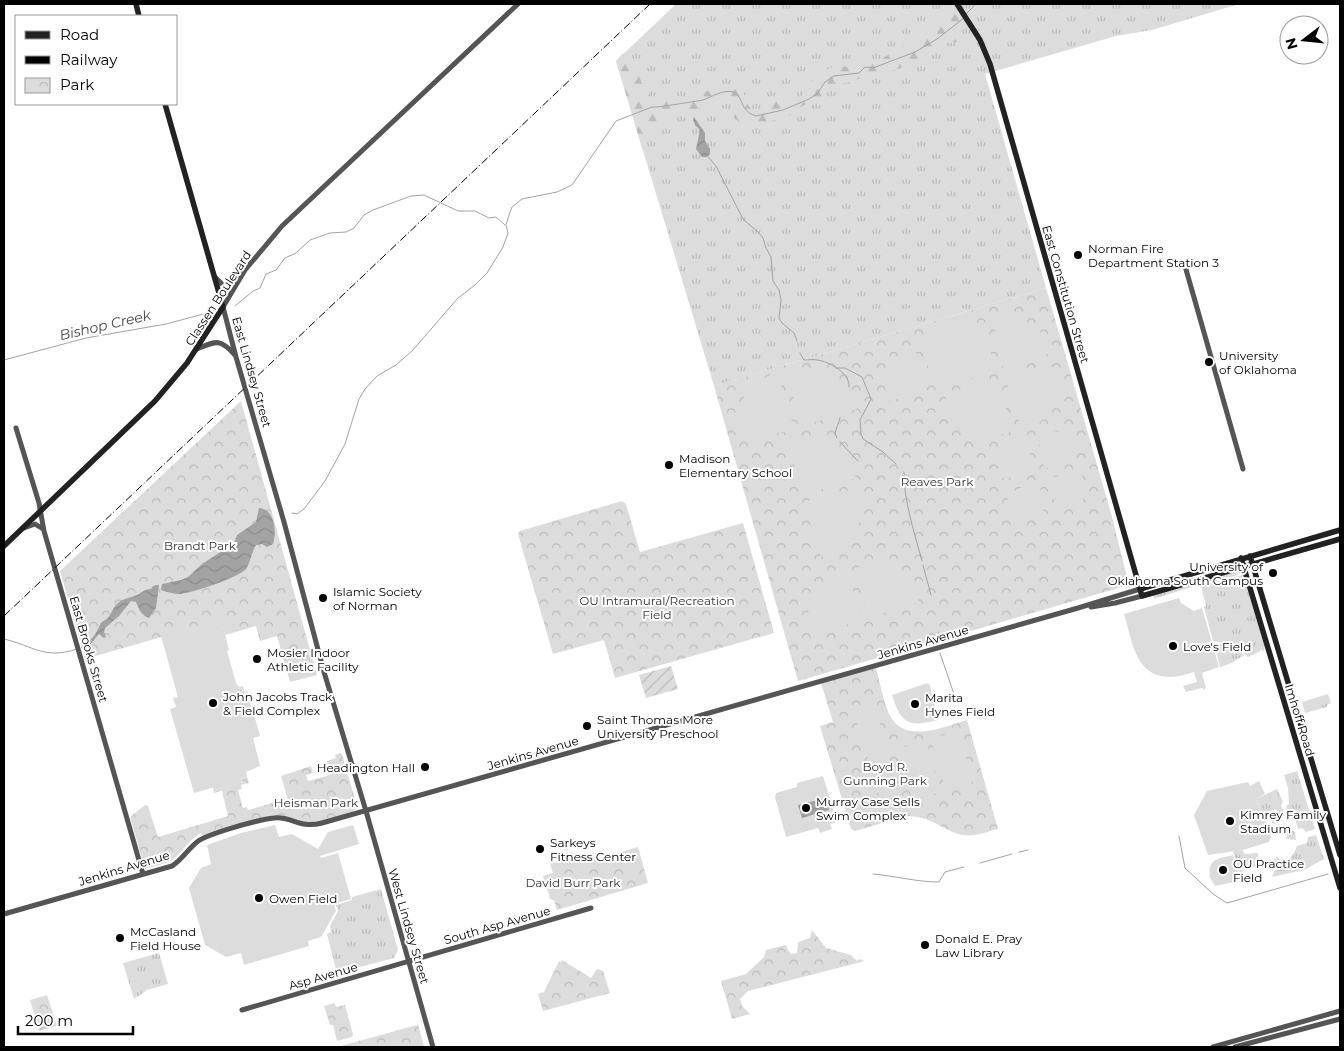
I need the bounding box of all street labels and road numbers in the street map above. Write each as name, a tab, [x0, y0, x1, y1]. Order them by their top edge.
street label: East Constitution Street	[1039, 223, 1093, 365]
street label: Classen Boulevard	[182, 248, 254, 348]
street label: East Lindsey Street	[229, 315, 275, 429]
street label: East Brooks Street	[67, 594, 111, 704]
street label: Jenkins Avenue	[875, 622, 970, 662]
street label: Imhoff Road	[1282, 682, 1318, 758]
street label: Jenkins Avenue	[485, 733, 580, 773]
street label: Jenkins Avenue	[76, 847, 171, 889]
street label: West Lindsey Street	[385, 867, 433, 986]
street label: South Asp Avenue	[442, 903, 552, 947]
street label: Asp Avenue	[287, 959, 359, 993]

